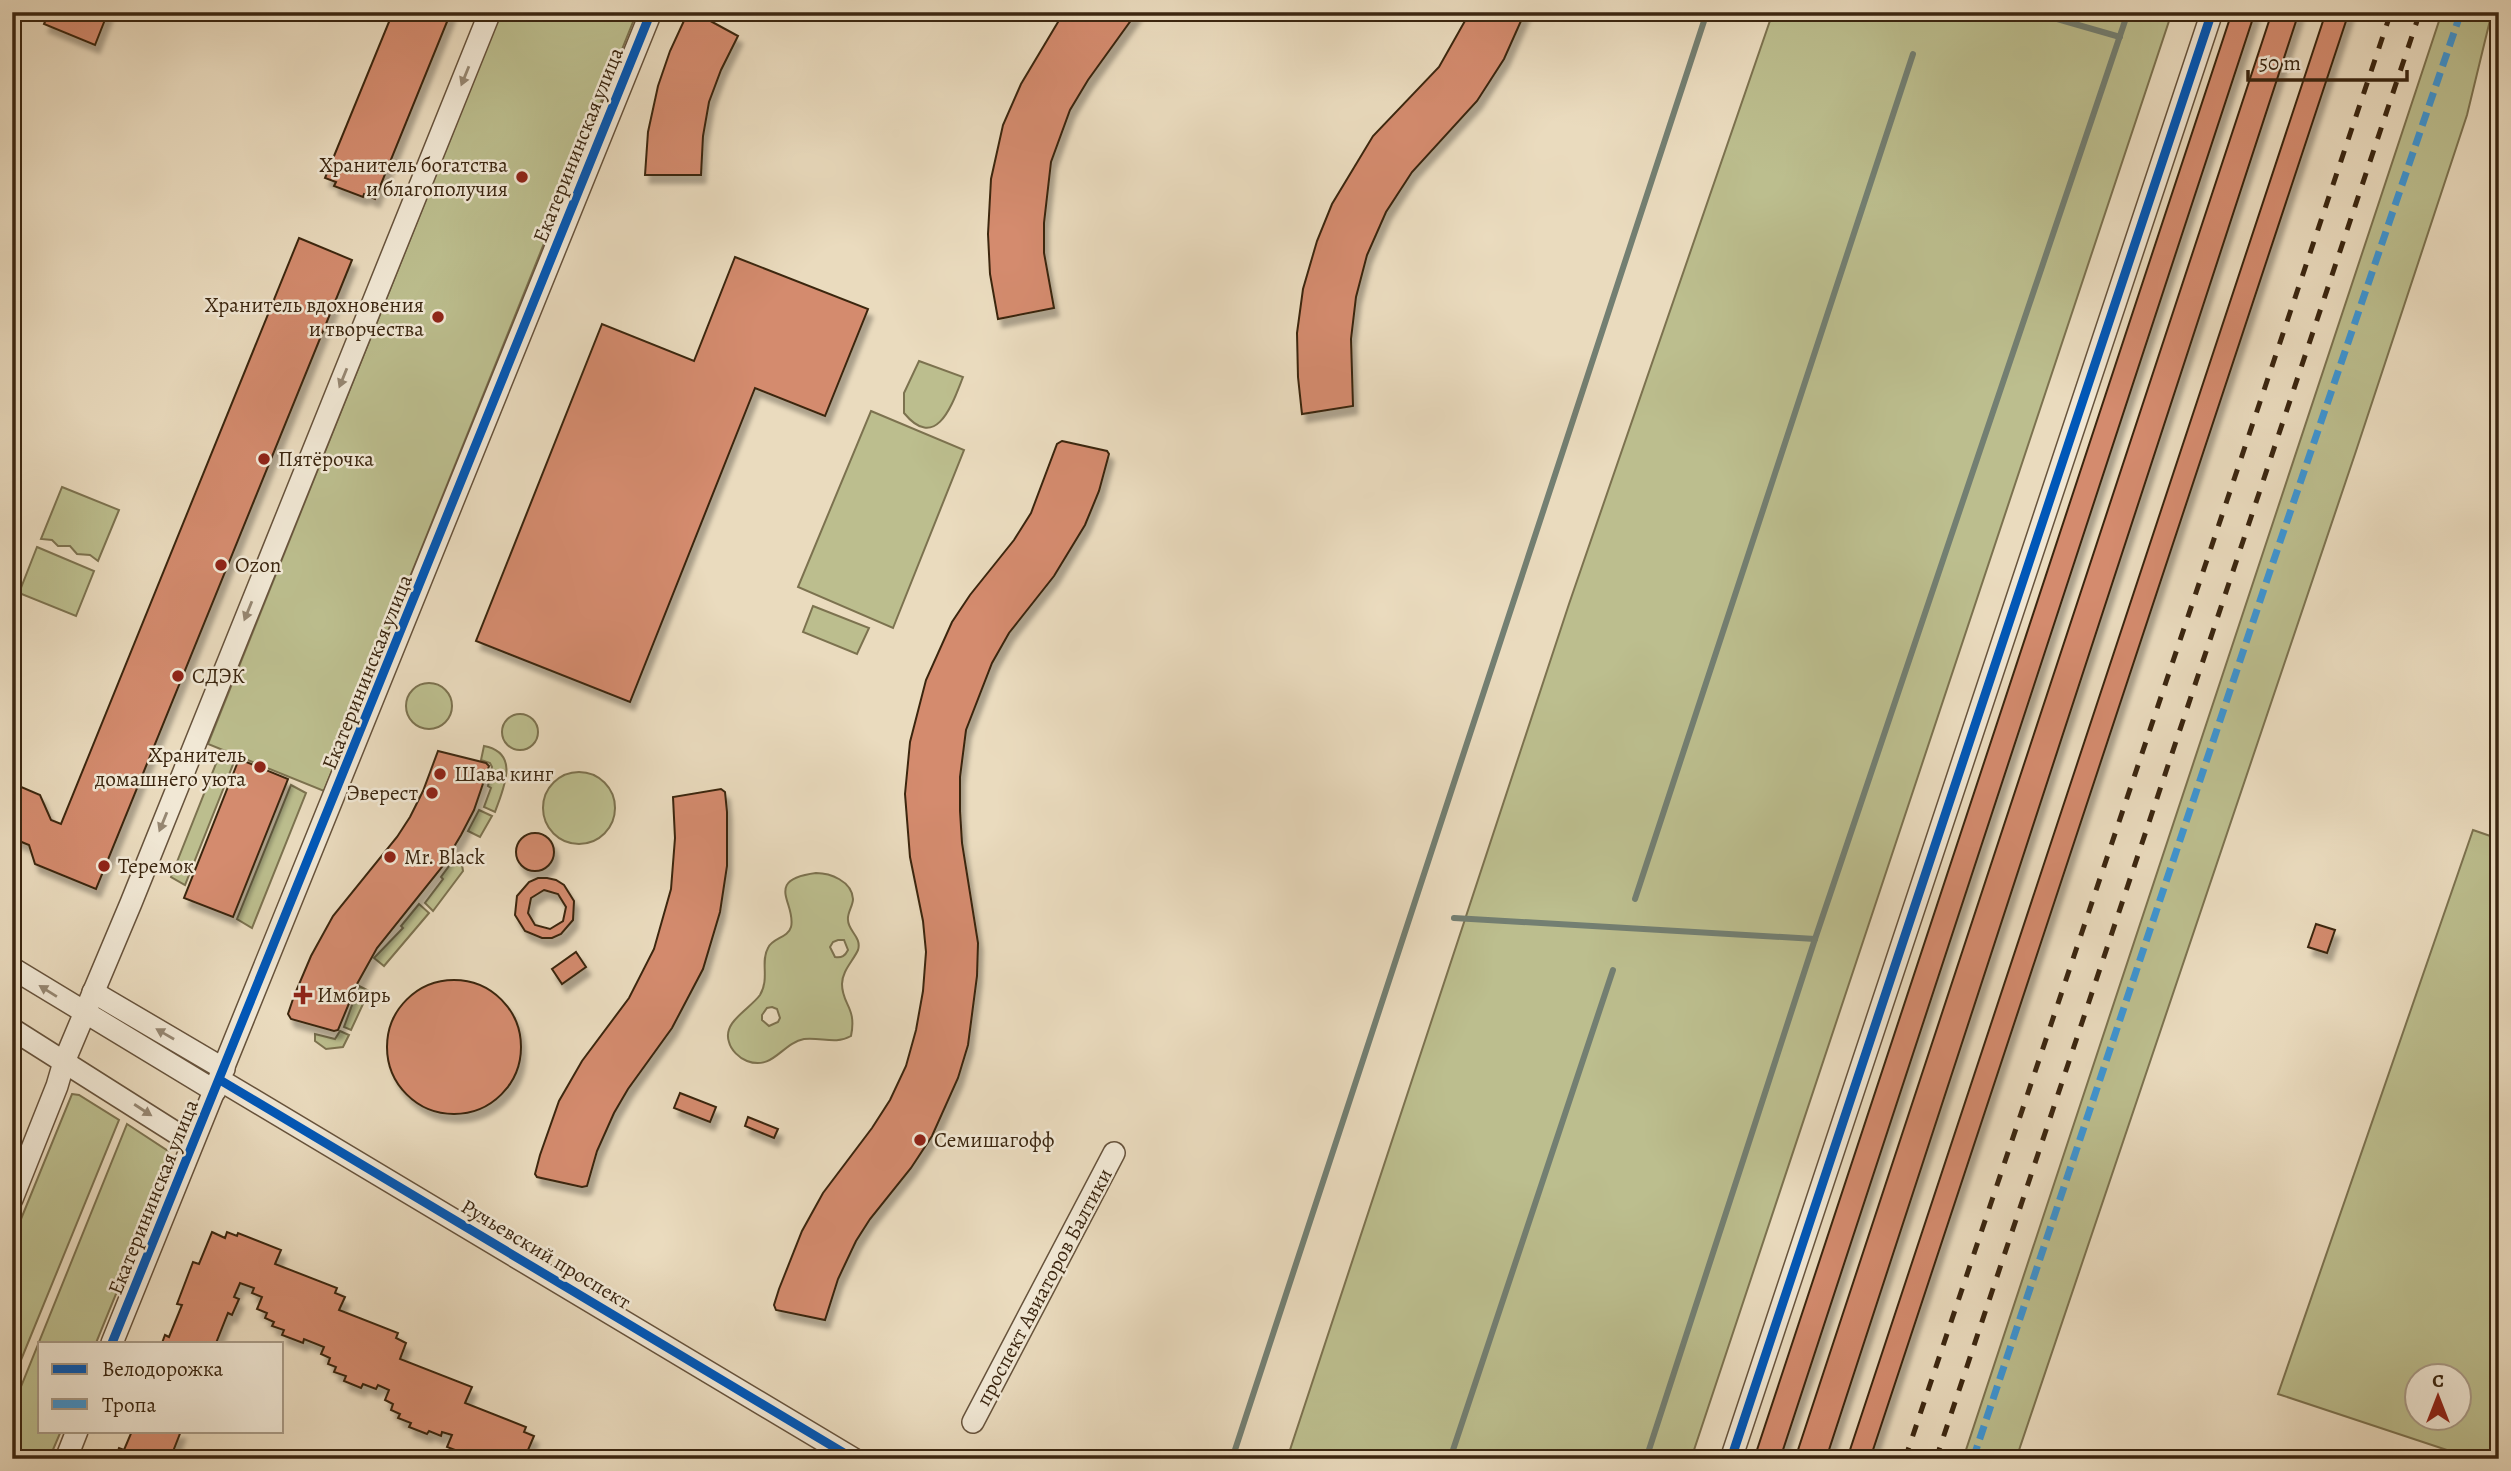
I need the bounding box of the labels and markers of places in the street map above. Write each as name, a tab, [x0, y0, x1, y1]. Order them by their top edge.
place label: Хранитель богатства и благополучия	[319, 151, 508, 203]
marker: Хранитель богатства и благополучия	[514, 169, 530, 185]
place label: Хранитель вдохновения и творчества	[205, 291, 424, 343]
marker: Хранитель вдохновения и творчества	[430, 309, 446, 325]
place label: Пятёрочка	[278, 445, 374, 473]
marker: Пятёрочка	[256, 451, 272, 467]
place label: Ozon	[235, 551, 281, 579]
marker: Ozon	[213, 557, 229, 573]
place label: СДЭК	[192, 662, 246, 690]
marker: СДЭК	[170, 668, 186, 684]
place label: Хранитель домашнего уюта	[94, 741, 246, 793]
marker: Хранитель домашнего уюта	[252, 759, 268, 775]
place label: Шава кинг	[454, 760, 554, 788]
marker: Шава кинг	[432, 766, 448, 782]
place label: Эверест	[346, 779, 418, 807]
marker: Эверест	[424, 785, 440, 801]
place label: Mr. Black	[404, 843, 485, 871]
marker: Mr. Black	[382, 849, 398, 865]
place label: Теремок	[118, 852, 194, 880]
marker: Теремок	[96, 858, 112, 874]
place label: Имбирь	[317, 981, 390, 1009]
marker: Имбирь	[295, 987, 311, 1003]
place label: Семишагофф	[934, 1126, 1055, 1154]
marker: Семишагофф	[912, 1132, 928, 1148]

